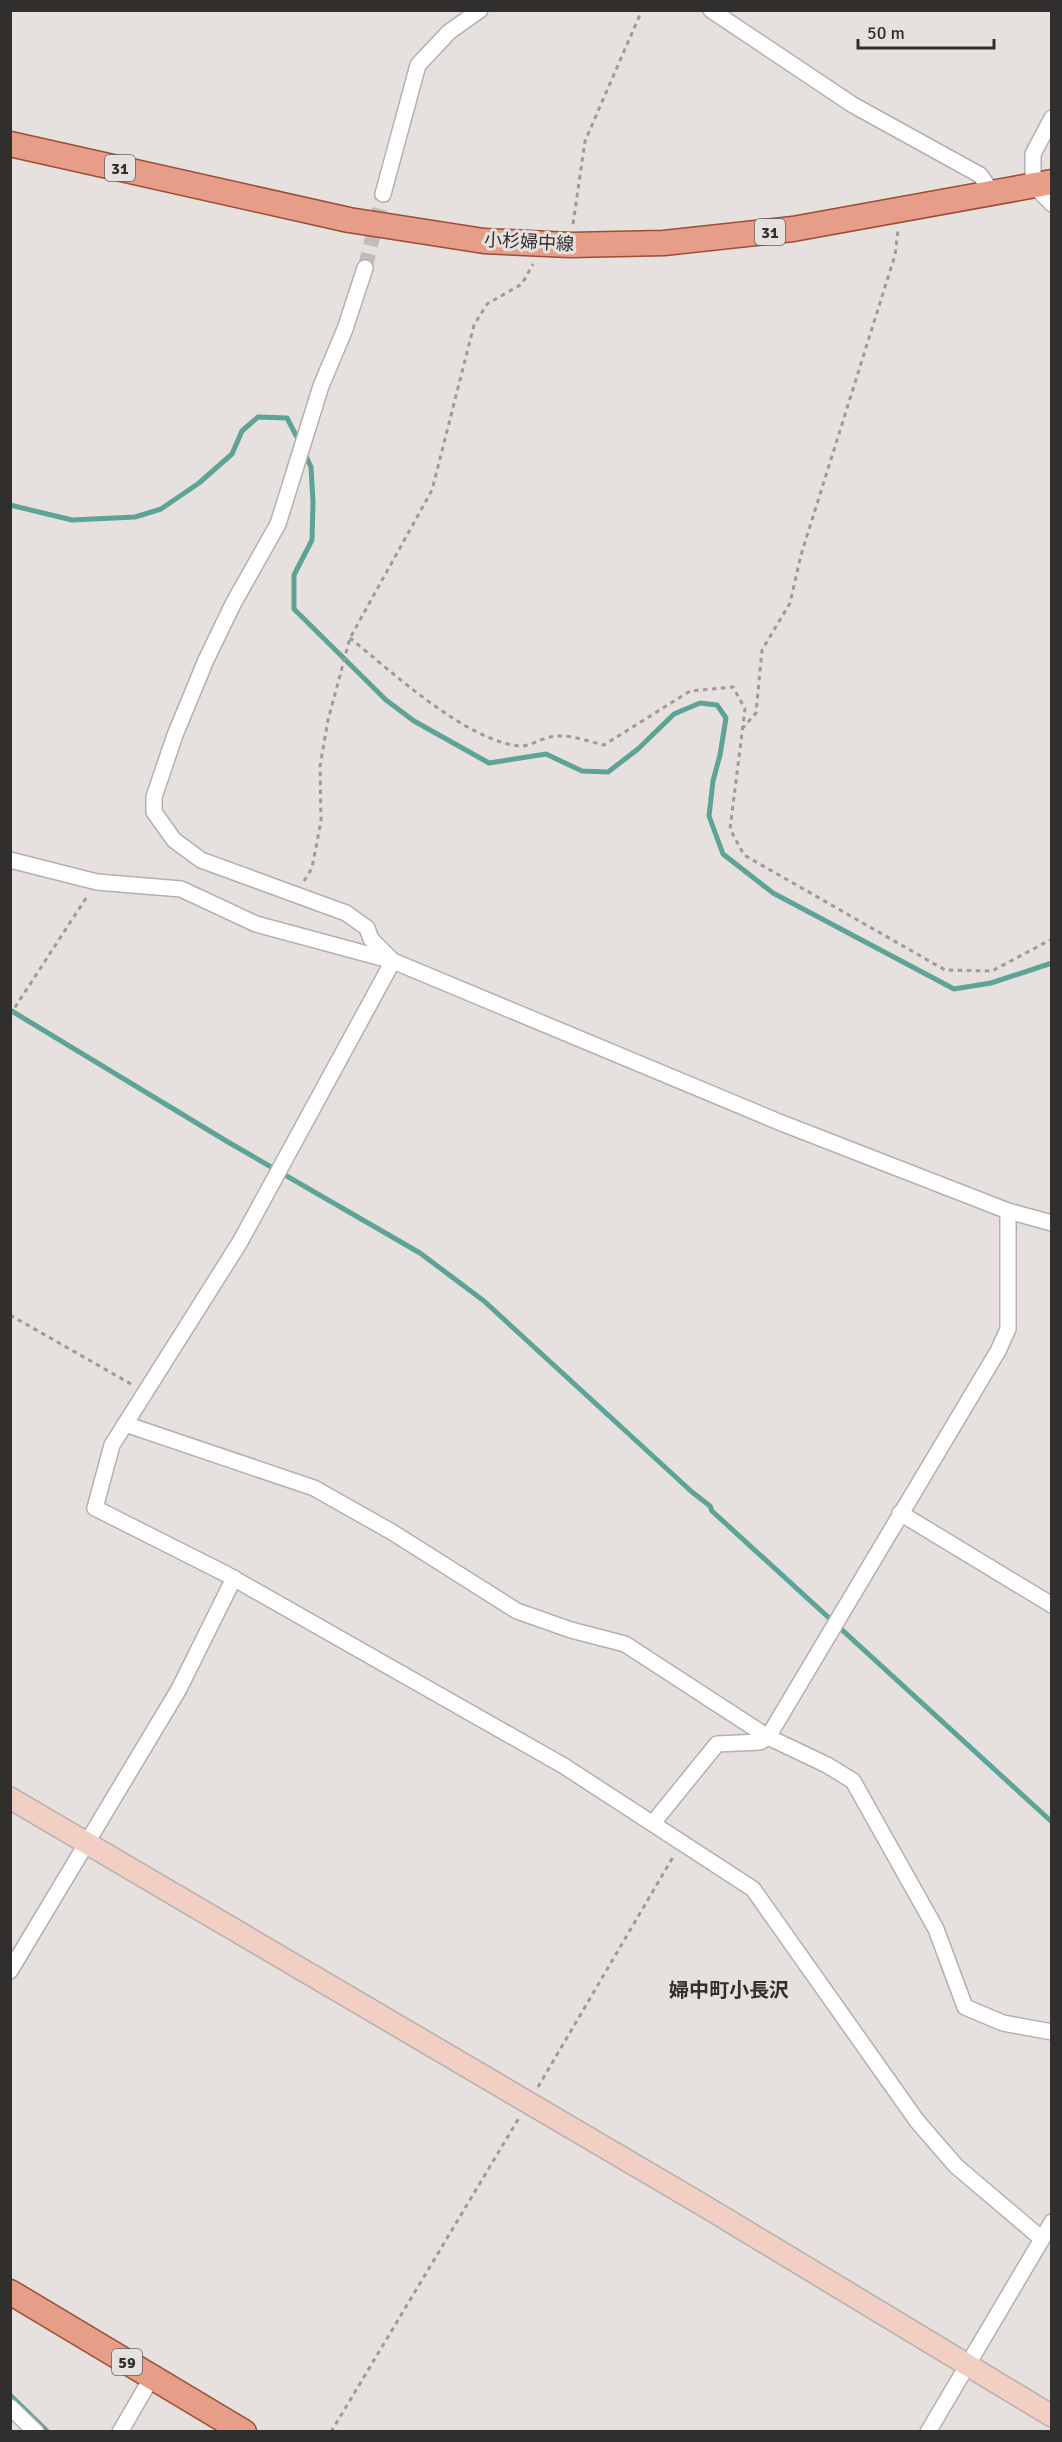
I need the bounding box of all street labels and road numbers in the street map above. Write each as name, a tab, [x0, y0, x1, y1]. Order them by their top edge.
road number: 31	[105, 155, 135, 181]
road number: 31	[755, 219, 785, 245]
street label: 小杉婦中線	[483, 229, 575, 255]
road number: 59	[112, 2349, 142, 2375]

